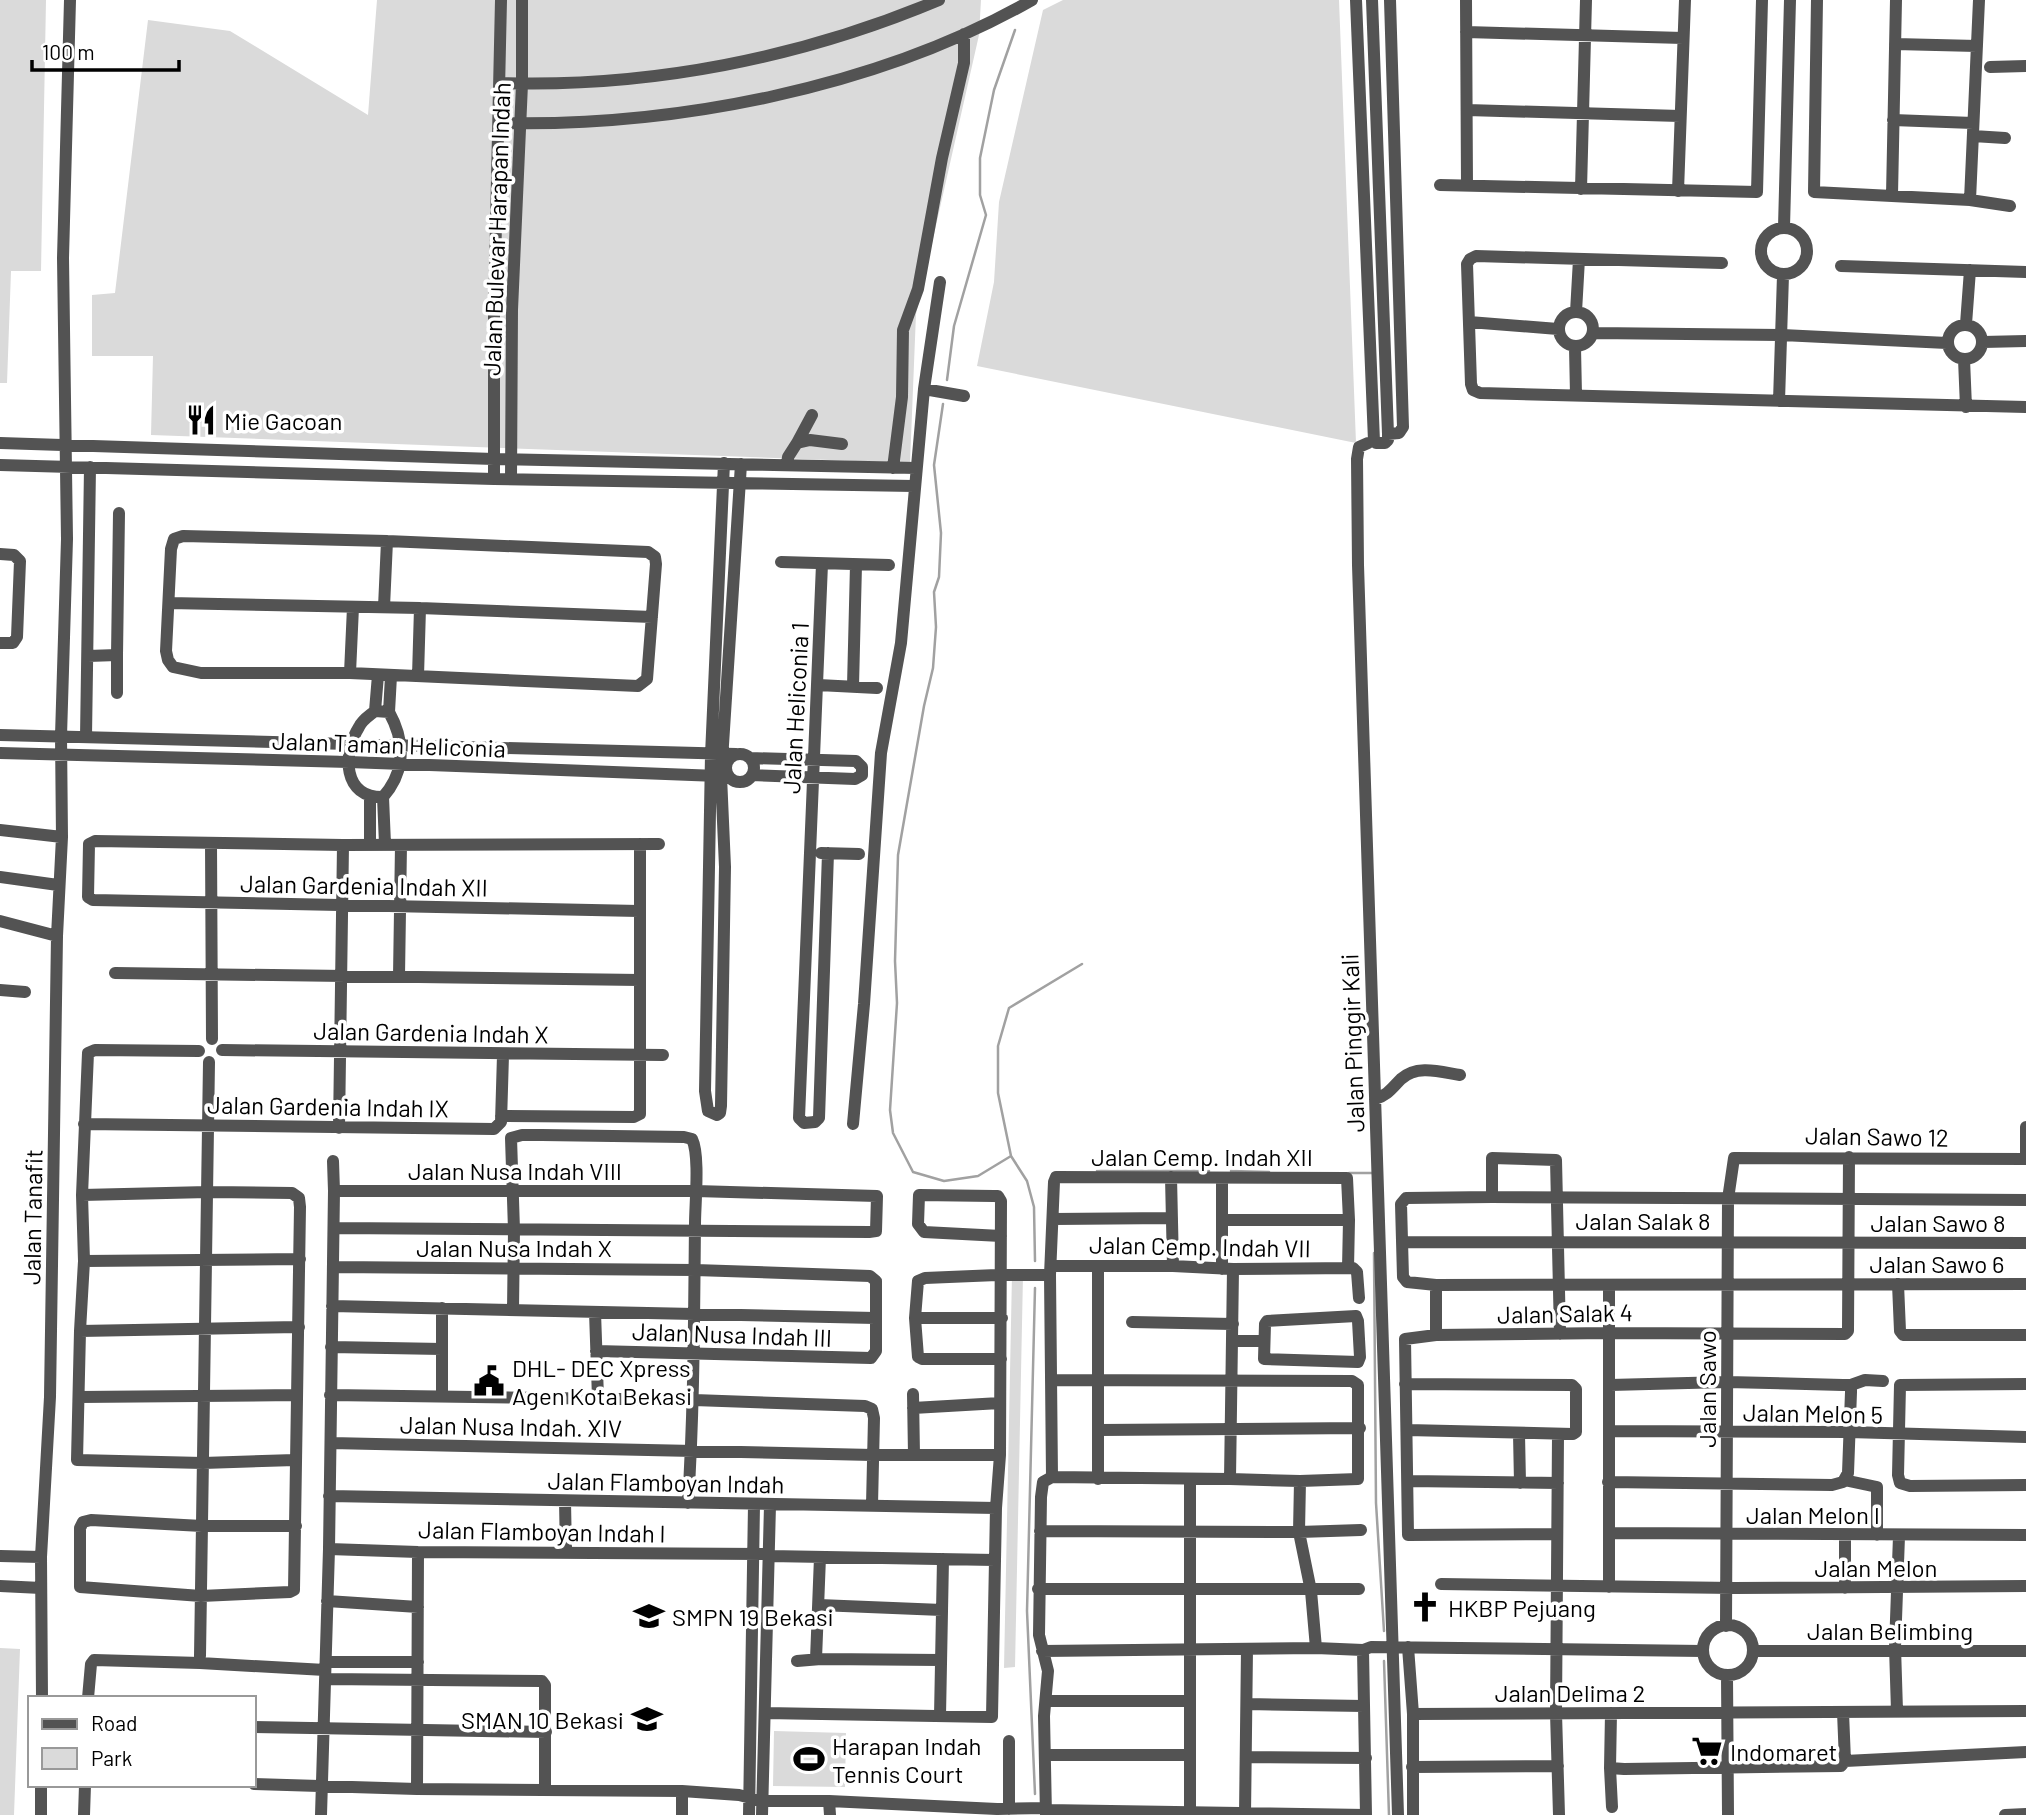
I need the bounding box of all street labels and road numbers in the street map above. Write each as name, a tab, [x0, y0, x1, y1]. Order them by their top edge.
street label: Jalan Bulevar Harapan Indah	[476, 82, 516, 376]
street label: Jalan Heliconia 1	[776, 621, 814, 795]
street label: Jalan Taman Heliconia	[272, 725, 506, 763]
street label: Jalan Gardenia Indah XII	[240, 868, 488, 902]
street label: Jalan Pinggir Kali	[1334, 953, 1370, 1133]
street label: Jalan Gardenia Indah X	[313, 1015, 549, 1049]
street label: Jalan Gardenia Indah IX	[207, 1089, 449, 1123]
street label: Jalan Sawo 12	[1805, 1120, 1949, 1152]
street label: Jalan Cemp. Indah XII	[1091, 1142, 1313, 1171]
street label: Jalan Tanafit	[16, 1149, 48, 1285]
street label: Jalan Nusa Indah VIII	[408, 1156, 622, 1185]
street label: Jalan Salak 8	[1576, 1206, 1710, 1235]
street label: Jalan Sawo 8	[1871, 1208, 2006, 1237]
street label: Jalan Cemp. Indah VII	[1089, 1230, 1311, 1262]
street label: Jalan Nusa Indah X	[416, 1233, 612, 1262]
street label: Jalan Sawo 6	[1870, 1249, 2004, 1278]
street label: Jalan Salak 4	[1497, 1297, 1633, 1329]
street label: Jalan Nusa Indah III	[632, 1316, 832, 1352]
street label: Jalan Sawo	[1692, 1330, 1721, 1448]
street label: Jalan Melon 5	[1743, 1397, 1883, 1429]
street label: Jalan Nusa Indah. XIV	[400, 1410, 622, 1442]
street label: Jalan Flamboyan Indah	[548, 1465, 784, 1499]
street label: Jalan Melon I	[1746, 1500, 1880, 1529]
street label: Jalan Flamboyan Indah I	[418, 1514, 666, 1548]
street label: Jalan Melon	[1814, 1553, 1938, 1582]
street label: Jalan Belimbing	[1807, 1616, 1973, 1645]
street label: Jalan Delima 2	[1495, 1678, 1645, 1707]

